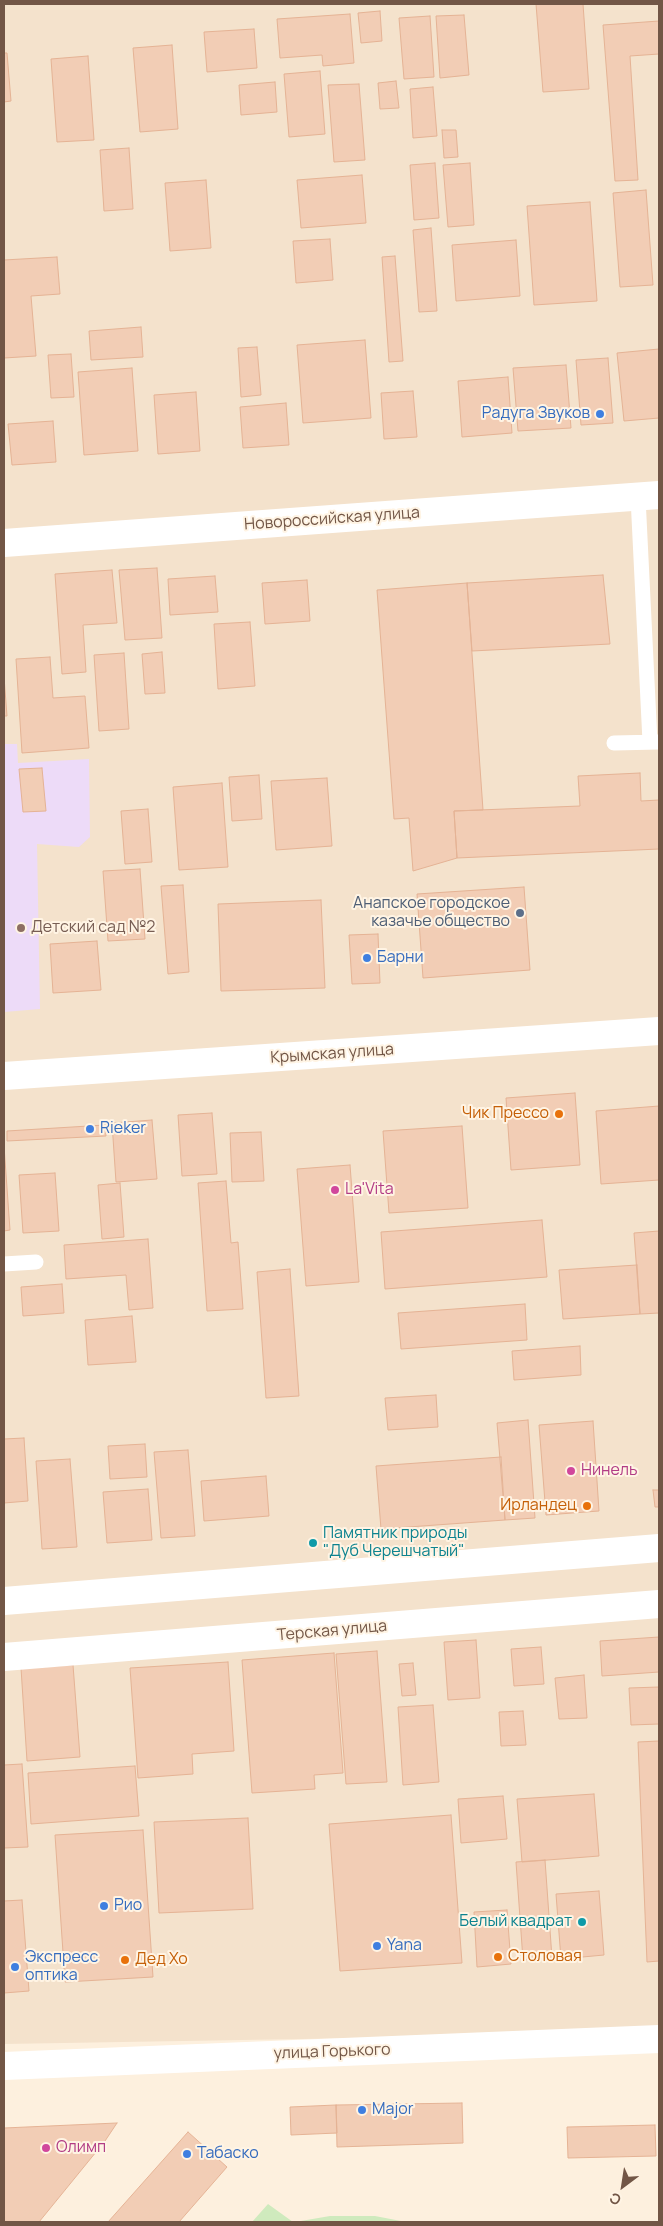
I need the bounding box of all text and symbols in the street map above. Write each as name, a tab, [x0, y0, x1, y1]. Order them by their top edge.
place label: Радуга Звуков	[482, 404, 590, 424]
marker: Радуга Звуков	[594, 408, 606, 420]
street label: Новороссийская улица	[244, 503, 420, 535]
place label: Анапское городское казачье общество	[353, 894, 510, 932]
marker: Анапское городское казачье общество	[514, 907, 526, 919]
place label: Детский сад №2	[31, 918, 155, 938]
marker: Детский сад №2	[15, 922, 27, 934]
place label: Барни	[377, 948, 424, 968]
marker: Барни	[361, 952, 373, 964]
street label: Крымская улица	[270, 1040, 394, 1068]
place label: Чик Прессо	[462, 1104, 549, 1124]
marker: Чик Прессо	[553, 1108, 565, 1120]
place label: Rieker	[100, 1119, 146, 1139]
marker: Rieker	[84, 1123, 96, 1135]
place label: La'Vita	[345, 1180, 394, 1200]
marker: La'Vita	[329, 1184, 341, 1196]
place label: Нинель	[581, 1461, 638, 1481]
marker: Нинель	[565, 1465, 577, 1477]
place label: Ирландец	[500, 1496, 577, 1516]
marker: Ирландец	[581, 1500, 593, 1512]
place label: Памятник природы "Дуб Черешчатый"	[323, 1524, 468, 1562]
marker: Памятник природы "Дуб Черешчатый"	[307, 1537, 319, 1549]
street label: Терская улица	[276, 1617, 388, 1645]
place label: Рио	[114, 1896, 142, 1916]
marker: Рио	[98, 1900, 110, 1912]
place label: Белый квадрат	[459, 1912, 572, 1932]
marker: Белый квадрат	[576, 1916, 588, 1928]
place label: Yana	[387, 1936, 422, 1956]
marker: Yana	[371, 1940, 383, 1952]
place label: Столовая	[508, 1947, 582, 1967]
place label: Экспресс оптика	[25, 1948, 98, 1986]
place label: Дед Хо	[135, 1950, 188, 1970]
marker: Столовая	[492, 1951, 504, 1963]
marker: Дед Хо	[119, 1954, 131, 1966]
marker: Экспресс оптика	[9, 1961, 21, 1973]
street label: улица Горького	[273, 2040, 391, 2064]
place label: Major	[372, 2100, 414, 2120]
marker: Major	[356, 2104, 368, 2116]
place label: Олимп	[56, 2138, 106, 2158]
marker: Олимп	[40, 2142, 52, 2154]
place label: Табаско	[197, 2144, 259, 2164]
marker: Табаско	[181, 2148, 193, 2160]
north arrow	[598, 2161, 648, 2211]
text: С	[606, 2188, 624, 2210]

